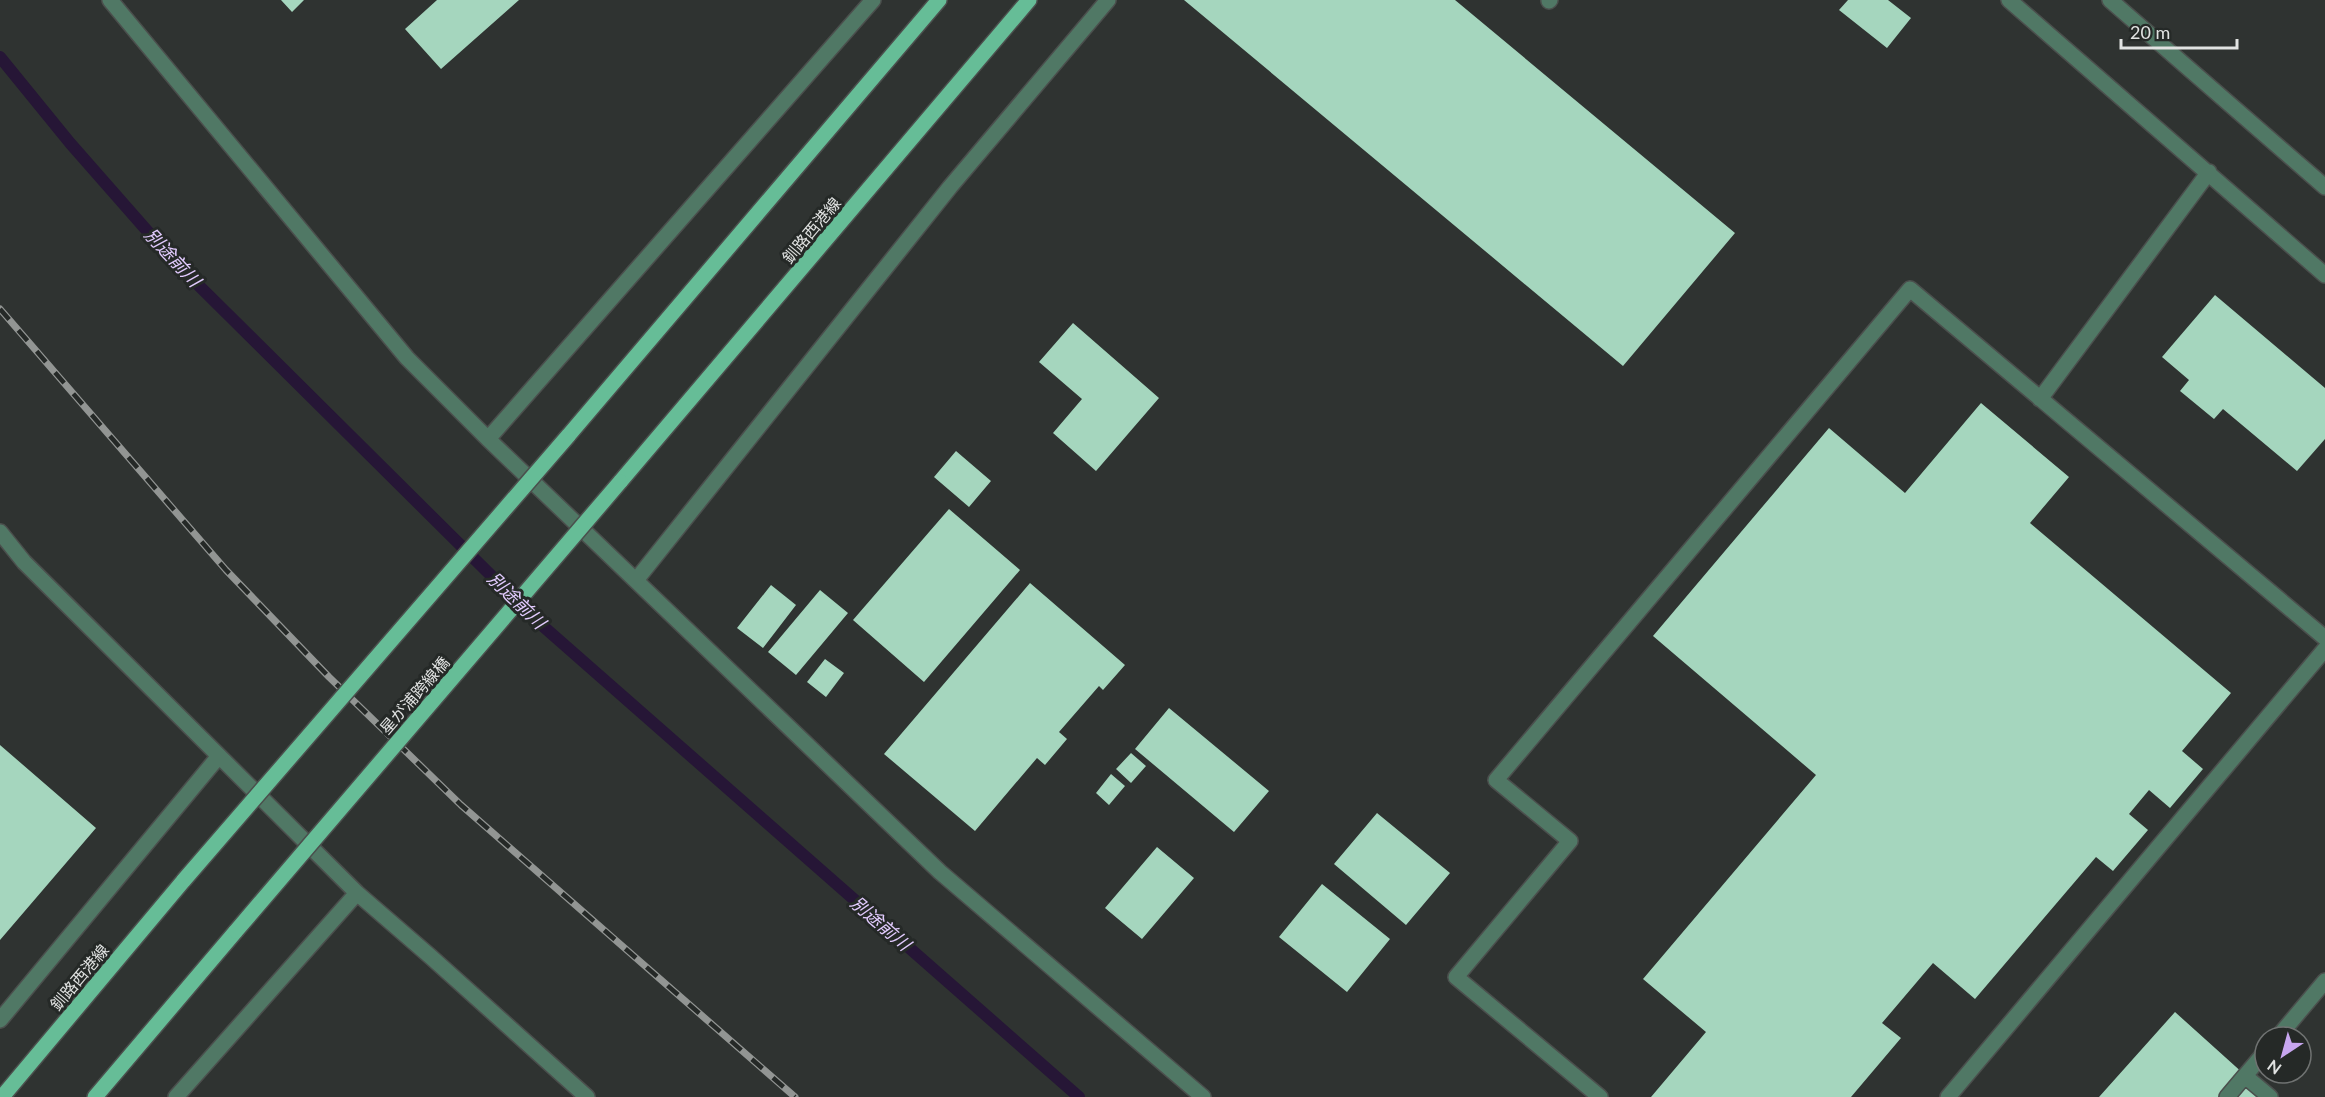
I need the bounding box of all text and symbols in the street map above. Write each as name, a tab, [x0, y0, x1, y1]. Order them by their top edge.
scale bar	[2121, 12, 2236, 50]
text: 20 m	[2130, 21, 2170, 43]
street label: 釧路西港線	[778, 193, 844, 267]
water label: 別途前川	[140, 223, 207, 292]
water label: 別途前川	[483, 567, 552, 634]
street label: 星が浦跨線橋	[375, 653, 453, 737]
water label: 別途前川	[847, 891, 917, 956]
street label: 釧路西港線	[46, 940, 112, 1014]
north arrow	[2253, 1025, 2313, 1085]
text: N	[2263, 1056, 2284, 1079]

